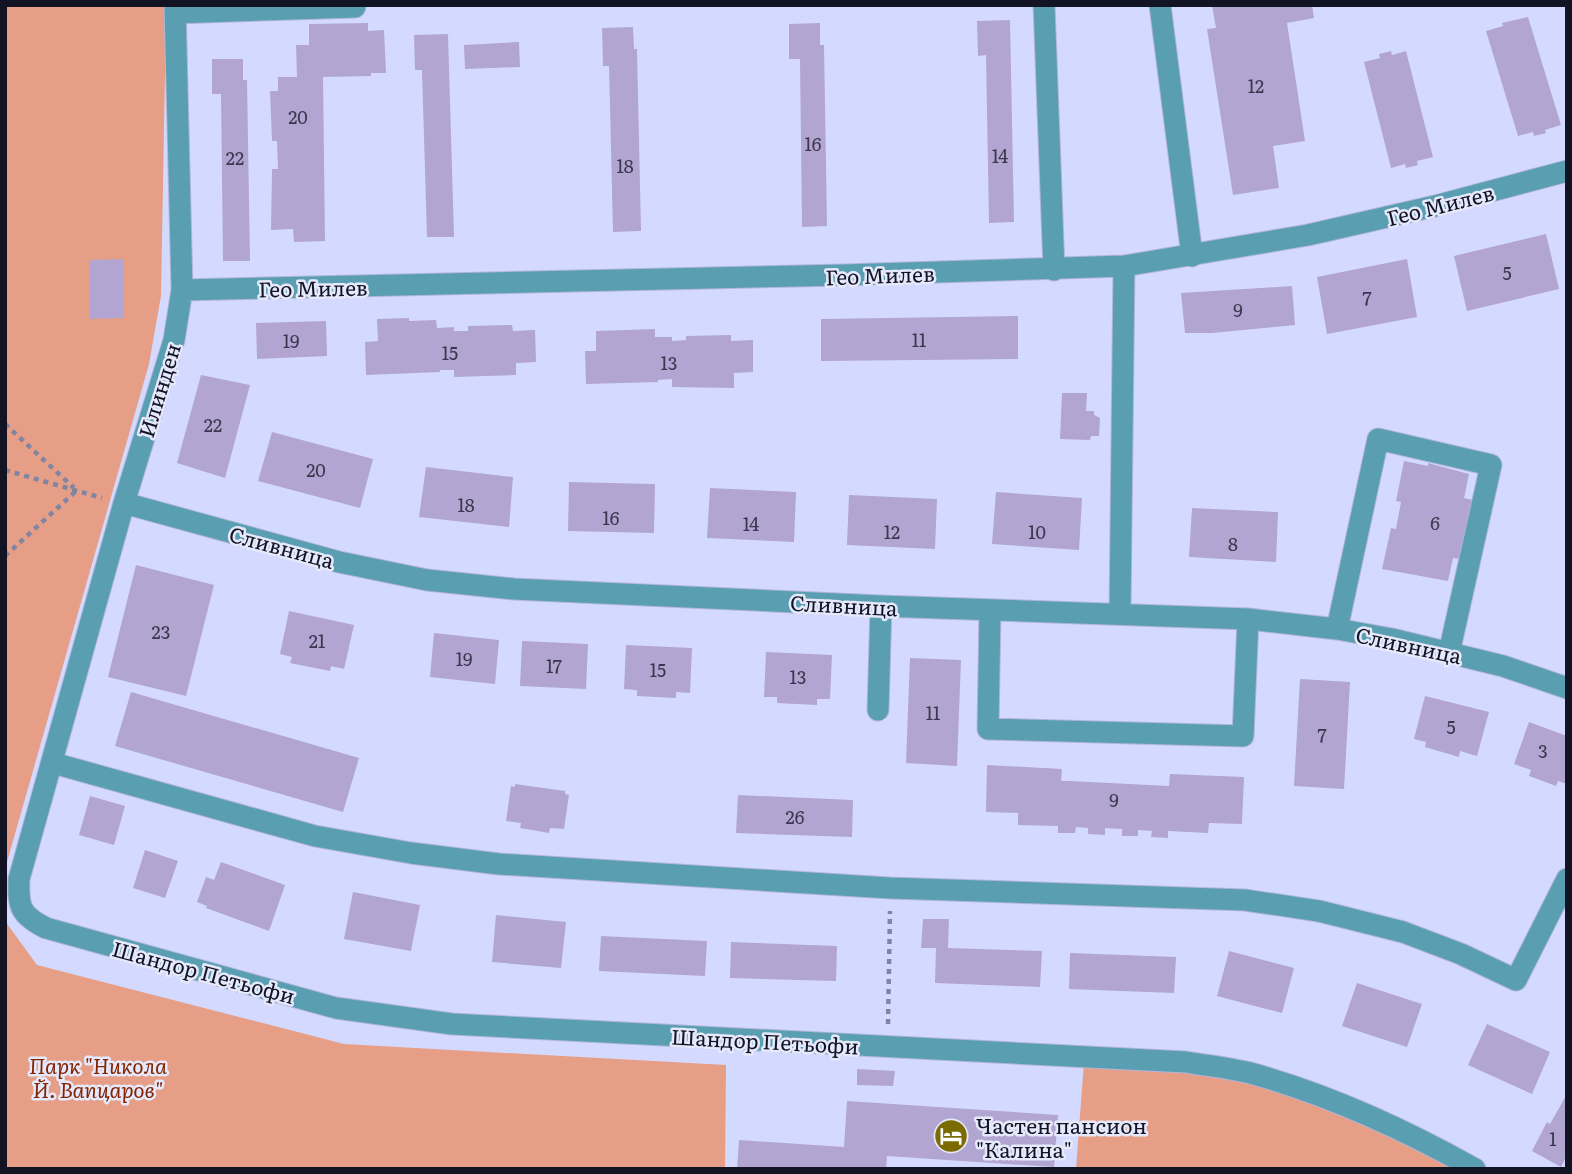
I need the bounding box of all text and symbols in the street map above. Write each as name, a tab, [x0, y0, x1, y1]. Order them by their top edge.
house number: 12	[1248, 72, 1264, 99]
house number: 20	[288, 103, 308, 130]
house number: 16	[805, 130, 822, 157]
house number: 14	[992, 142, 1008, 169]
house number: 22	[226, 144, 244, 171]
house number: 18	[616, 152, 634, 179]
street label: Гео Милев	[1383, 176, 1497, 232]
street label: Гео Милев	[825, 257, 935, 291]
house number: 5	[1502, 259, 1512, 286]
street label: Гео Милев	[258, 271, 368, 303]
house number: 7	[1362, 284, 1372, 311]
house number: 9	[1233, 296, 1243, 323]
house number: 11	[912, 326, 926, 353]
house number: 19	[283, 327, 299, 354]
street label: Илинден	[129, 339, 187, 441]
house number: 15	[442, 339, 458, 366]
house number: 13	[660, 349, 678, 376]
house number: 22	[204, 411, 222, 438]
house number: 20	[306, 456, 326, 483]
house number: 18	[457, 491, 475, 518]
house number: 16	[603, 504, 620, 531]
house number: 6	[1430, 509, 1440, 536]
house number: 14	[743, 510, 759, 537]
street label: Сливница	[226, 517, 339, 575]
house number: 12	[884, 518, 900, 545]
house number: 10	[1028, 518, 1046, 545]
house number: 8	[1228, 530, 1238, 557]
street label: Сливница	[790, 586, 899, 622]
house number: 23	[152, 618, 170, 645]
street label: Сливница	[1353, 618, 1465, 670]
house number: 21	[309, 627, 325, 654]
house number: 19	[456, 645, 472, 672]
house number: 17	[546, 652, 562, 679]
house number: 15	[650, 656, 666, 683]
house number: 13	[789, 663, 807, 690]
house number: 11	[926, 699, 940, 726]
house number: 5	[1446, 713, 1456, 740]
house number: 7	[1317, 721, 1327, 748]
house number: 3	[1538, 737, 1548, 764]
house number: 9	[1109, 786, 1119, 813]
house number: 26	[786, 803, 805, 830]
street label: Шандор Петьофи	[109, 932, 299, 1010]
street label: Шандор Петьофи	[670, 1020, 860, 1060]
park label: Парк "Никола Й. Вапцаров"	[29, 1049, 167, 1104]
place label: Частен пансион "Калина"	[976, 1109, 1147, 1164]
hotel icon: Частен пансион "Калина"	[932, 1117, 970, 1155]
house number: 1	[1549, 1125, 1557, 1152]

